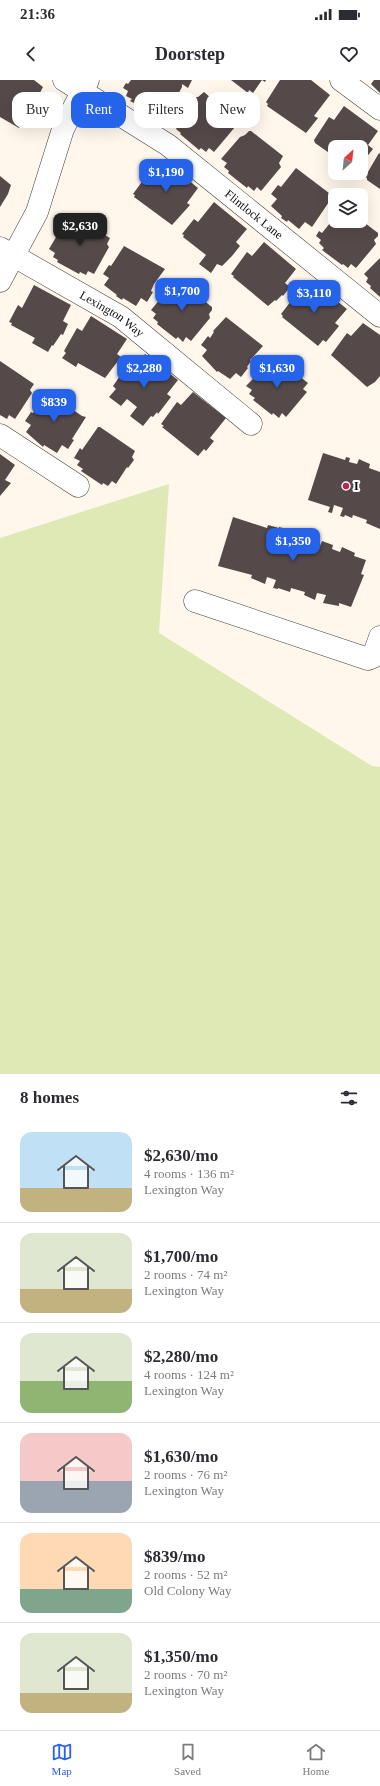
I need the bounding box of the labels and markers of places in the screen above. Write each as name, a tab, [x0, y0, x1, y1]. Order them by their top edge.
pin: $1,190	[133, 159, 199, 193]
pin: $2,630	[47, 213, 113, 247]
pin: $1,700	[149, 278, 215, 312]
pin: $3,110	[281, 280, 347, 314]
pin: $2,280	[111, 355, 177, 389]
pin: $1,630	[244, 355, 310, 389]
pin: $839	[30, 389, 78, 423]
place label: I	[354, 479, 359, 493]
marker: I	[341, 481, 351, 491]
pin: $1,350	[260, 528, 326, 562]

